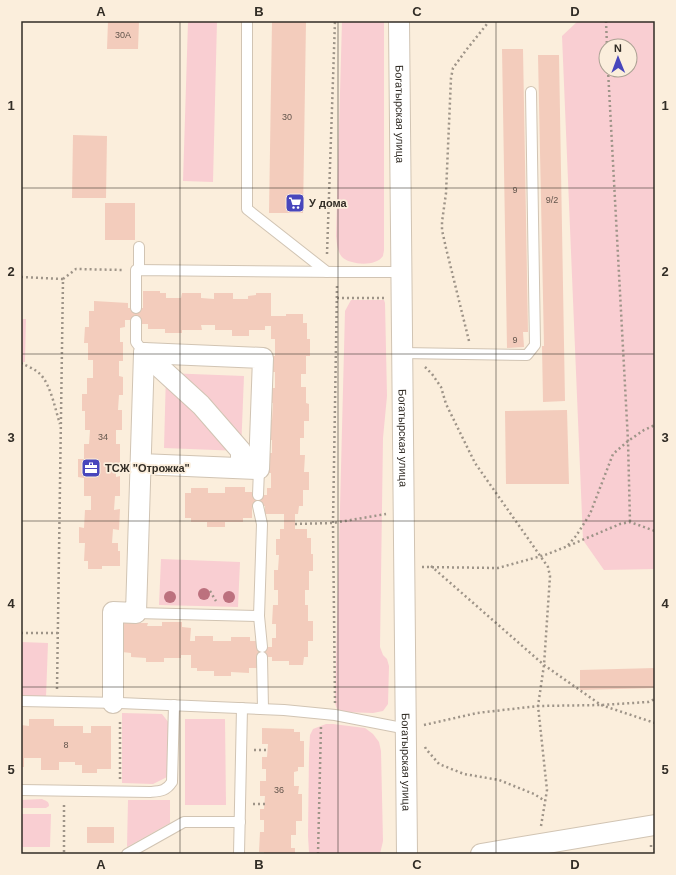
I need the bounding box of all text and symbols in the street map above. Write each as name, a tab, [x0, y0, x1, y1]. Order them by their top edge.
text: A	[96, 4, 106, 19]
text: B	[254, 4, 264, 19]
text: C	[412, 4, 422, 19]
text: D	[570, 4, 580, 19]
house number: 30А	[115, 30, 131, 40]
north arrow	[598, 38, 638, 78]
text: N	[614, 42, 622, 54]
street label: Богатырская улица	[393, 65, 406, 164]
text: 1	[7, 98, 15, 113]
text: 1	[661, 98, 669, 113]
house number: 30	[282, 112, 292, 122]
house number: 9	[512, 185, 518, 195]
supermarket icon: У дома	[284, 192, 306, 214]
house number: 9/2	[546, 195, 558, 205]
place label: У дома	[309, 197, 347, 209]
text: 2	[7, 264, 15, 279]
text: 2	[661, 264, 669, 279]
house number: 9	[512, 335, 518, 345]
street label: Богатырская улица	[397, 389, 409, 488]
text: 3	[7, 430, 15, 445]
text: 3	[661, 430, 669, 445]
house number: 34	[98, 432, 108, 442]
office icon: ТСЖ "Отрожка"	[80, 457, 102, 479]
place label: ТСЖ "Отрожка"	[105, 462, 190, 474]
text: 4	[7, 596, 15, 611]
text: 4	[661, 596, 669, 611]
street label: Богатырская улица	[400, 713, 413, 812]
house number: 8	[63, 740, 69, 750]
text: 5	[7, 762, 15, 777]
text: 5	[661, 762, 669, 777]
house number: 36	[274, 785, 284, 795]
text: A	[96, 857, 106, 872]
text: B	[254, 857, 264, 872]
text: C	[412, 857, 422, 872]
text: D	[570, 857, 580, 872]

